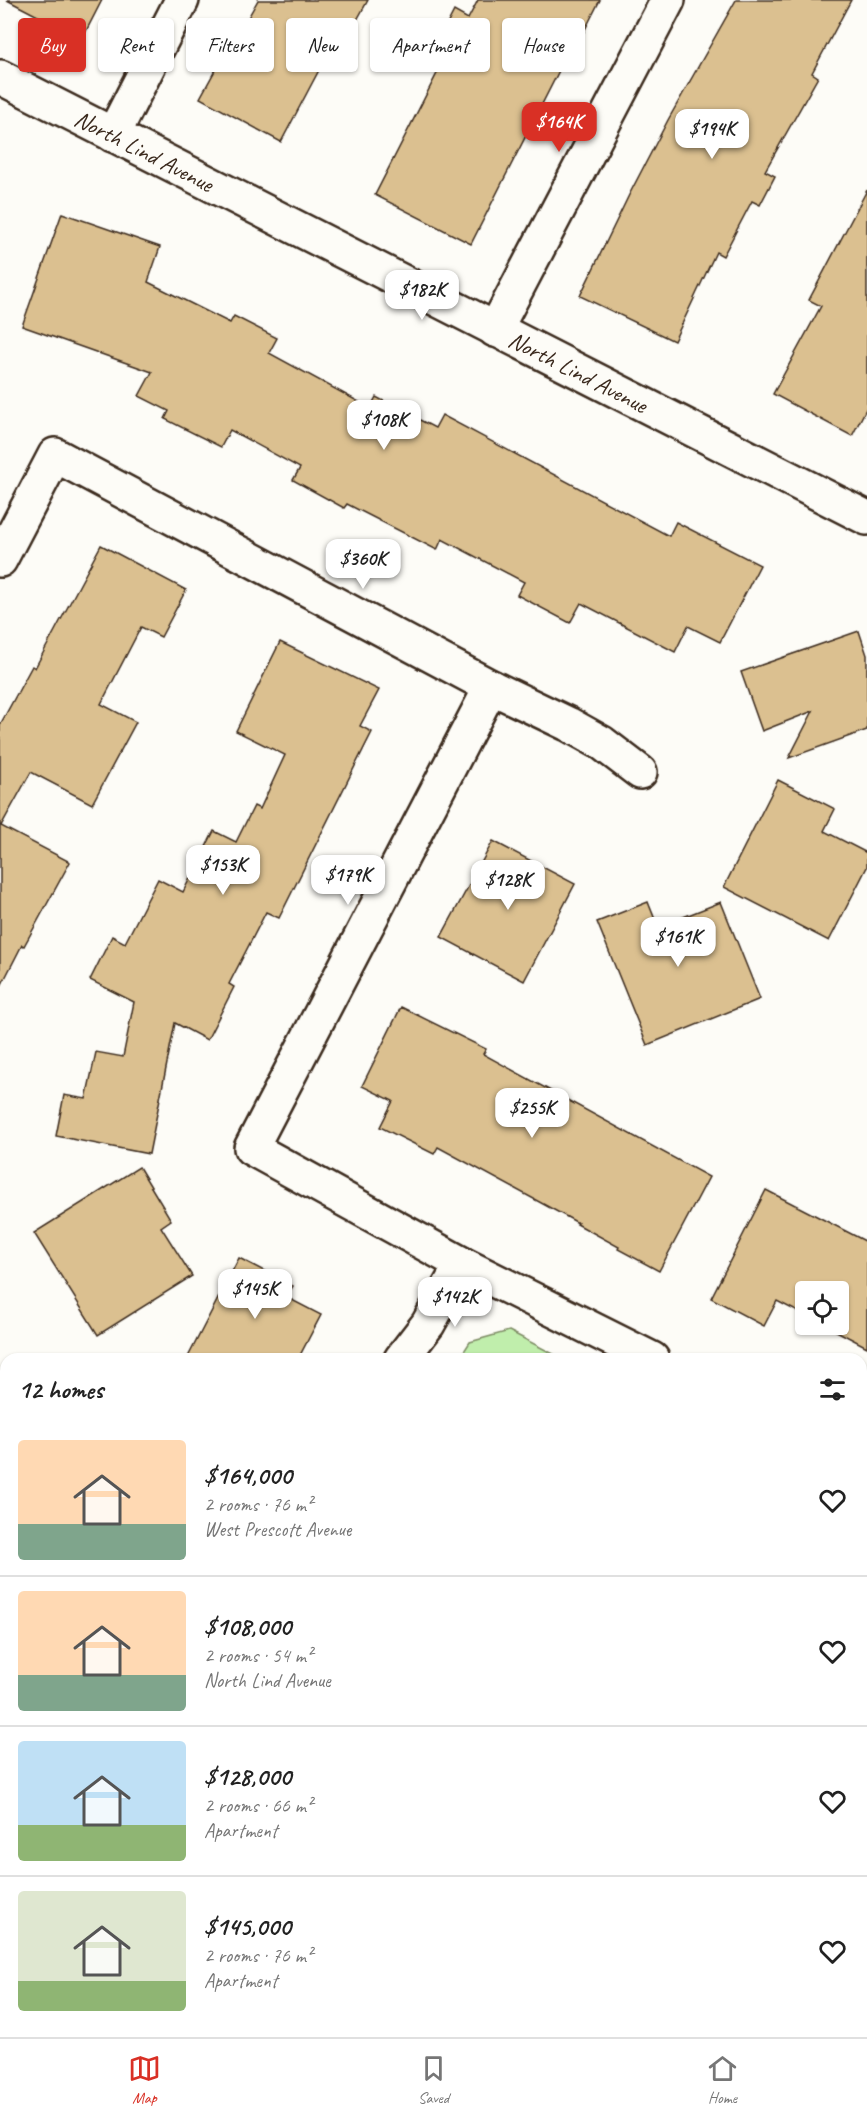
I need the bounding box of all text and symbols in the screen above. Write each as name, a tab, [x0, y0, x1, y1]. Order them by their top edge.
chip: Buy	[18, 18, 86, 72]
chip: Rent	[98, 18, 174, 72]
chip: Filters	[186, 18, 274, 72]
chip: New	[286, 18, 358, 72]
chip: Apartment	[370, 18, 490, 72]
chip: House	[502, 18, 585, 72]
pin: $164K	[517, 102, 601, 153]
street label: North Lind Avenue	[70, 103, 220, 200]
text: $164K	[536, 109, 582, 134]
pin: $194K	[670, 109, 754, 160]
text: $194K	[689, 116, 735, 141]
pin: $182K	[380, 270, 464, 321]
text: $182K	[399, 277, 445, 302]
street label: North Lind Avenue	[504, 324, 654, 421]
pin: $108K	[342, 400, 426, 451]
text: $108K	[361, 407, 407, 432]
pin: $360K	[321, 539, 405, 590]
text: $360K	[340, 546, 386, 571]
pin: $153K	[181, 845, 265, 896]
text: $153K	[200, 852, 246, 877]
pin: $179K	[306, 855, 390, 906]
pin: $128K	[466, 860, 550, 911]
text: $179K	[325, 862, 371, 887]
text: $128K	[485, 867, 531, 892]
pin: $161K	[636, 917, 720, 968]
text: $161K	[655, 924, 701, 949]
pin: $255K	[490, 1088, 574, 1139]
text: $255K	[509, 1095, 555, 1120]
pin: $145K	[213, 1269, 297, 1320]
text: $145K	[232, 1276, 278, 1301]
pin: $142K	[413, 1277, 497, 1328]
map controls	[795, 1281, 849, 1335]
button: locate	[795, 1281, 849, 1335]
text: $142K	[432, 1284, 478, 1309]
text: 12 homes	[18, 1373, 103, 1406]
icon: filters	[816, 1373, 849, 1406]
text: $164,000	[204, 1459, 292, 1492]
icon: home	[66, 1464, 138, 1536]
icon: heart	[816, 1484, 849, 1517]
text: 2 rooms · 76 m²	[204, 1492, 312, 1517]
text: West Prescott Avenue	[204, 1517, 351, 1542]
text: $108,000	[204, 1610, 291, 1643]
icon: home	[66, 1615, 138, 1687]
icon: heart	[816, 1635, 849, 1668]
text: 2 rooms · 54 m²	[204, 1643, 312, 1668]
text: North Lind Avenue	[204, 1668, 331, 1693]
text: $128,000	[204, 1760, 291, 1793]
icon: home	[66, 1765, 138, 1837]
icon: heart	[816, 1785, 849, 1818]
text: 2 rooms · 66 m²	[204, 1793, 312, 1818]
text: Apartment	[204, 1818, 277, 1843]
text: $145,000	[204, 1910, 291, 1943]
icon: home	[66, 1915, 138, 1987]
icon: heart	[816, 1935, 849, 1968]
text: 2 rooms · 76 m²	[204, 1943, 312, 1968]
text: Apartment	[204, 1968, 277, 1993]
tab: Map	[128, 2052, 161, 2108]
tab: Saved	[417, 2052, 450, 2108]
tab: Home	[706, 2052, 739, 2108]

